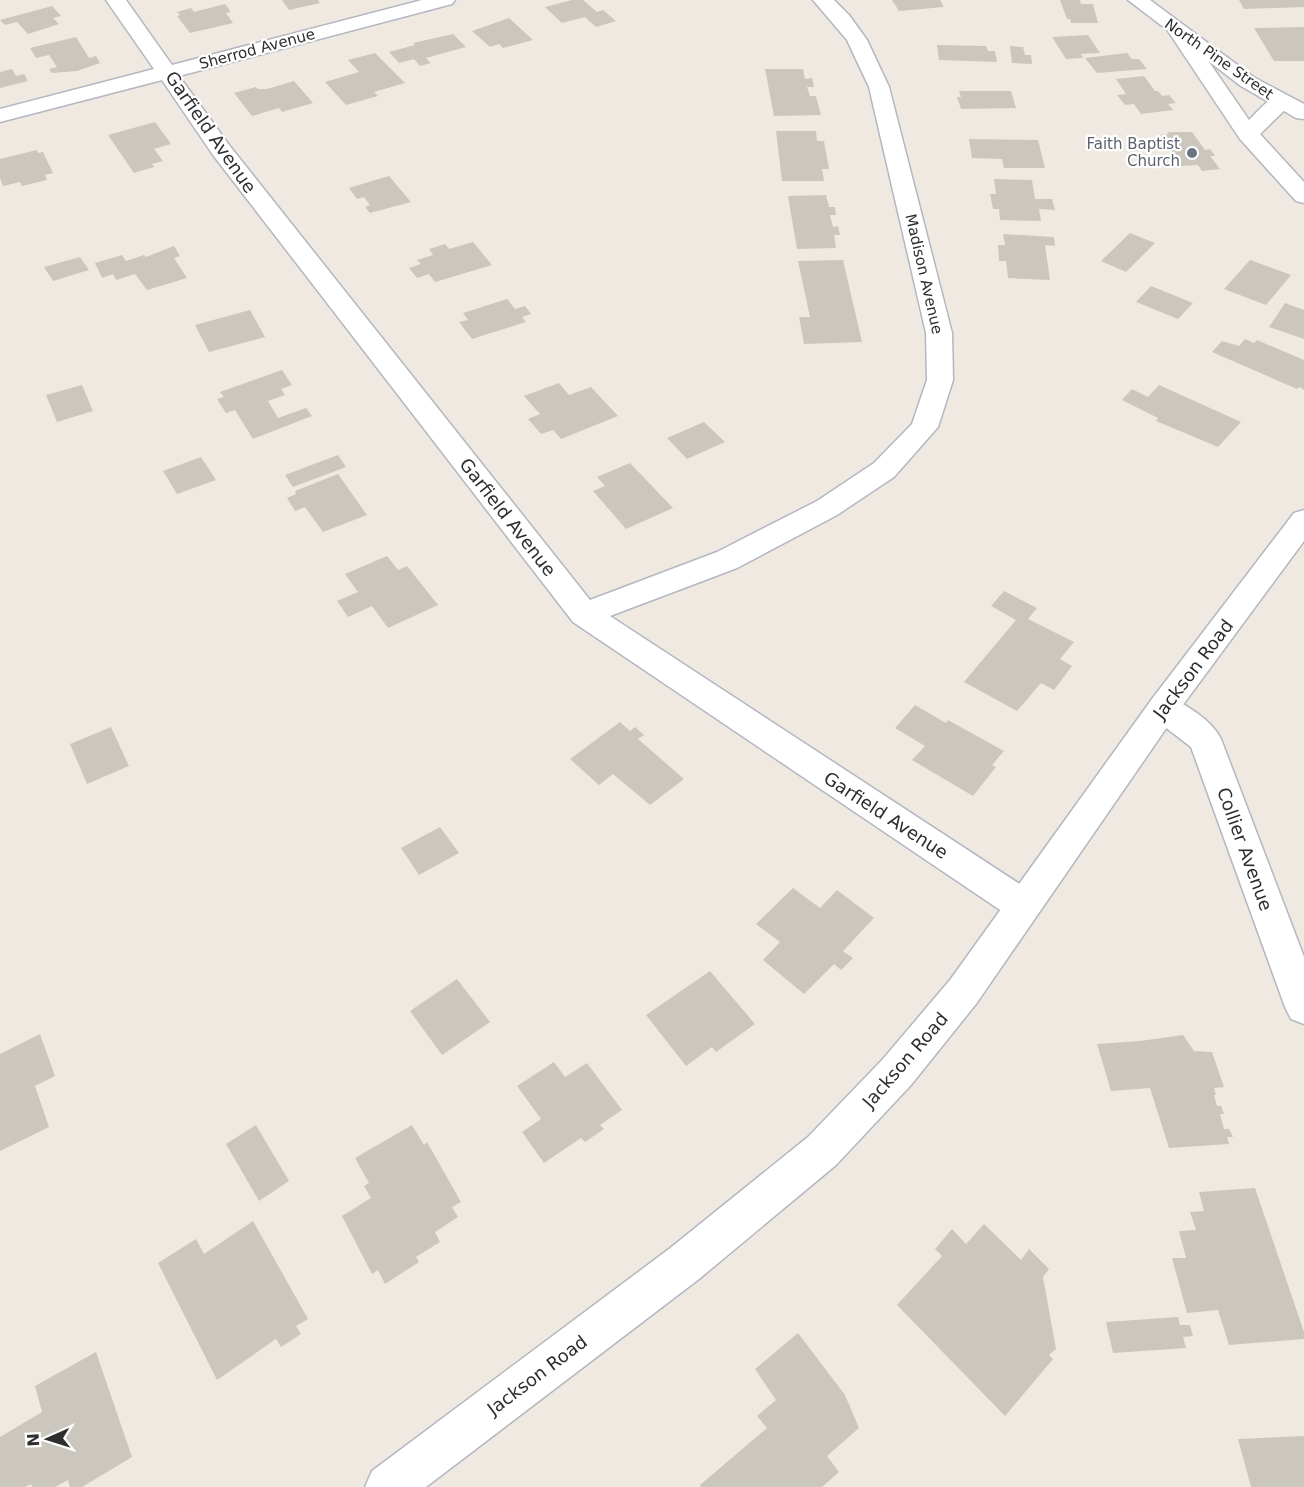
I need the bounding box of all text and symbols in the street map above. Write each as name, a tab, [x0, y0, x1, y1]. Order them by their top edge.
street label: North Pine Street	[1161, 15, 1277, 103]
street label: Sherrod Avenue	[197, 25, 317, 73]
street label: Garfield Avenue	[161, 67, 261, 197]
place label: Faith Baptist Church	[1086, 135, 1180, 170]
marker: Faith Baptist Church	[1185, 146, 1199, 160]
street label: Madison Avenue	[901, 212, 947, 336]
street label: Garfield Avenue	[455, 454, 561, 580]
street label: Jackson Road	[1148, 615, 1237, 724]
street label: Garfield Avenue	[820, 767, 952, 863]
street label: Collier Avenue	[1213, 784, 1277, 914]
street label: Jackson Road	[857, 1008, 952, 1113]
street label: Jackson Road	[482, 1331, 591, 1420]
north arrow	[18, 1409, 78, 1469]
text: N	[24, 1433, 43, 1447]

